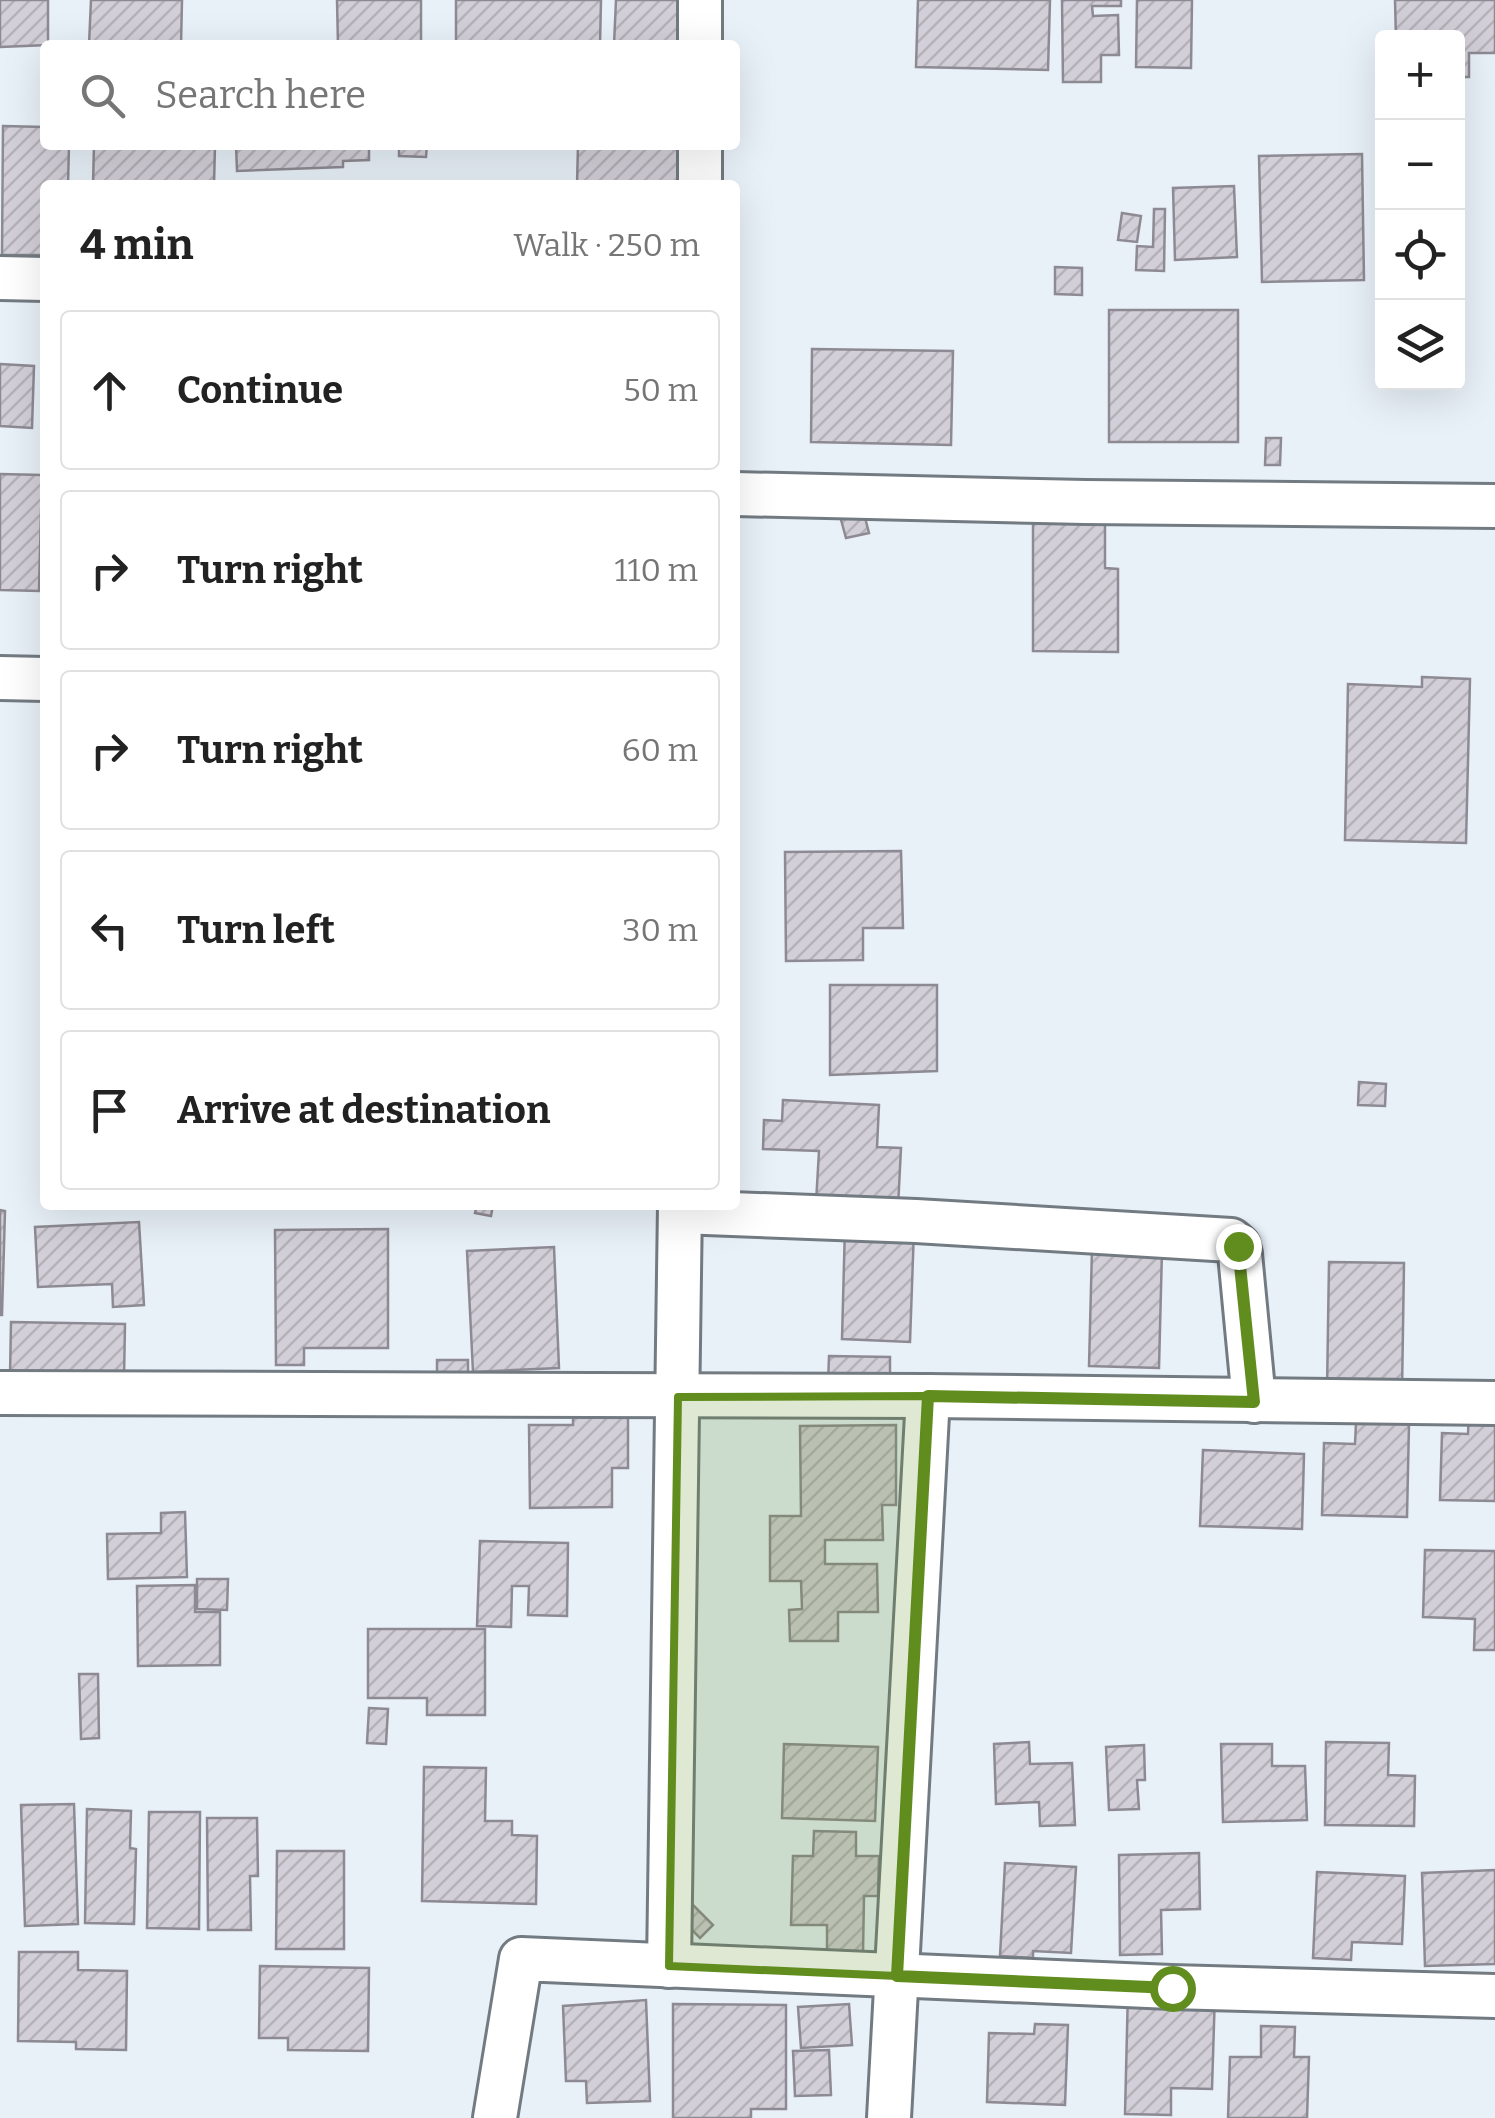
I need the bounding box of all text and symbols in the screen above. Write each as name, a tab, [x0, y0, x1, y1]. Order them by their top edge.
map controls	[1375, 30, 1465, 390]
button: +	[1375, 30, 1465, 120]
search box	[40, 40, 740, 150]
icon: search	[75, 68, 130, 123]
text: Search here	[155, 72, 366, 118]
button: −	[1375, 120, 1465, 210]
button: locate	[1375, 210, 1465, 300]
text: 4 min	[80, 220, 194, 270]
text: Walk · 250 m	[514, 226, 700, 264]
button: layers	[1375, 300, 1465, 390]
icon: ahead	[82, 363, 137, 418]
text: Continue	[177, 367, 343, 413]
text: 50 m	[623, 371, 698, 409]
icon: right	[82, 543, 137, 598]
text: Turn right	[177, 547, 363, 593]
text: 110 m	[615, 551, 698, 589]
icon: right	[82, 723, 137, 778]
text: Turn right	[177, 727, 363, 773]
text: 60 m	[622, 731, 698, 769]
icon: left	[82, 903, 137, 958]
text: Turn left	[177, 907, 335, 953]
text: 30 m	[622, 911, 698, 949]
icon: arrive	[82, 1083, 137, 1138]
text: Arrive at destination	[177, 1087, 550, 1133]
route end	[1216, 1224, 1262, 1270]
route start	[1150, 1966, 1196, 2012]

